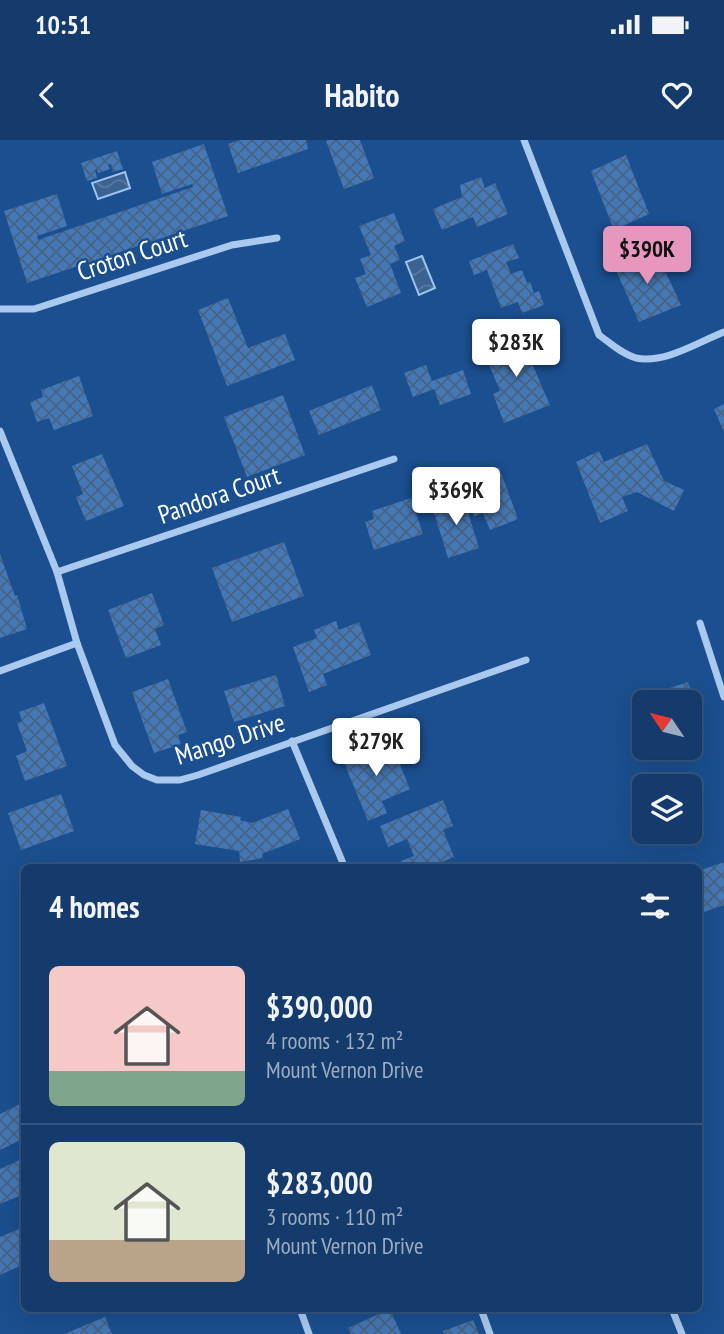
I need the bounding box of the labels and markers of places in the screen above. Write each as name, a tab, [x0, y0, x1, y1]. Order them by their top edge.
pin: $390K	[598, 226, 696, 286]
pin: $283K	[467, 320, 565, 379]
pin: $369K	[407, 468, 505, 527]
pin: $279K	[327, 718, 425, 778]

